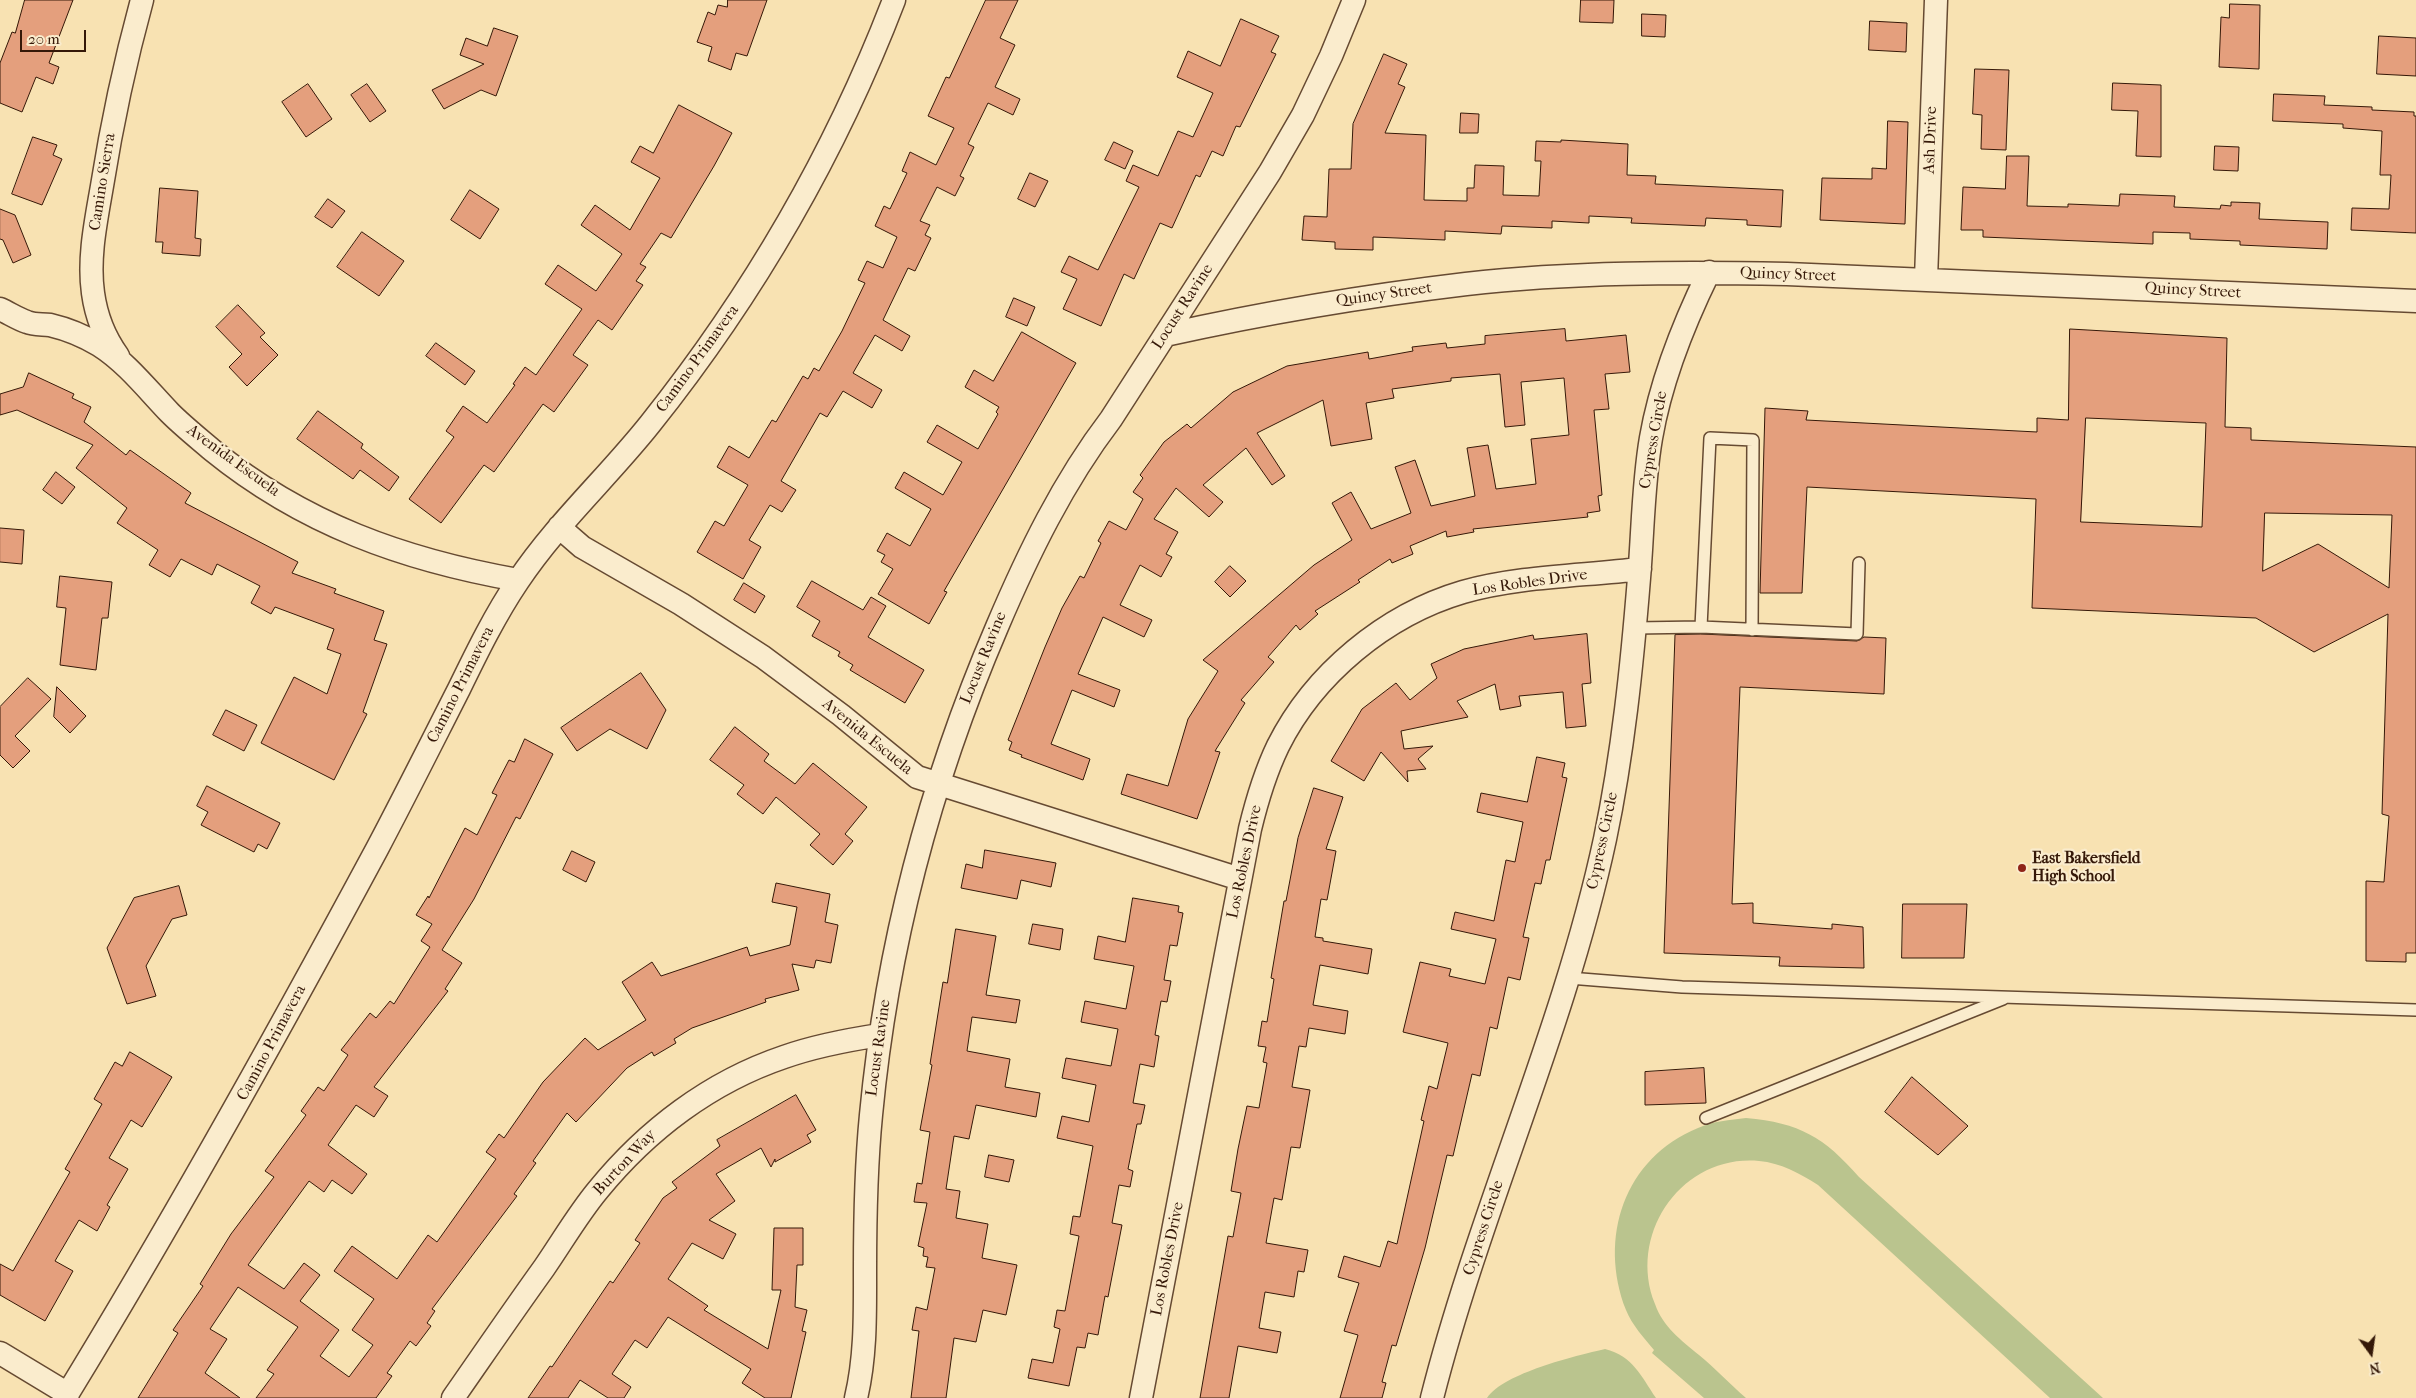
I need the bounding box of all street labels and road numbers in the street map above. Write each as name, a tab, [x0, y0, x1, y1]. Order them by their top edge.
street label: Ash Drive	[1920, 106, 1942, 174]
street label: Camino Sierra	[86, 132, 120, 232]
street label: Locust Ravine	[1148, 261, 1218, 353]
street label: Quincy Street	[1739, 264, 1837, 286]
street label: Quincy Street	[1335, 279, 1433, 311]
street label: Quincy Street	[2144, 279, 2242, 303]
street label: Camino Primavera	[653, 301, 743, 417]
street label: Cypress Circle	[1636, 390, 1672, 490]
street label: Avenida Escuela	[183, 421, 283, 501]
street label: Los Robles Drive	[1471, 565, 1589, 601]
street label: Locust Ravine	[957, 609, 1011, 707]
street label: Camino Primavera	[423, 623, 499, 747]
street label: Avenida Escuela	[818, 695, 916, 779]
street label: Cypress Circle	[1583, 791, 1623, 891]
street label: Los Robles Drive	[1224, 804, 1266, 920]
street label: Camino Primavera	[233, 982, 311, 1104]
street label: Locust Ravine	[863, 998, 895, 1098]
street label: Burton Way	[590, 1126, 660, 1200]
street label: Cypress Circle	[1460, 1178, 1508, 1278]
street label: Los Robles Drive	[1148, 1200, 1188, 1318]

